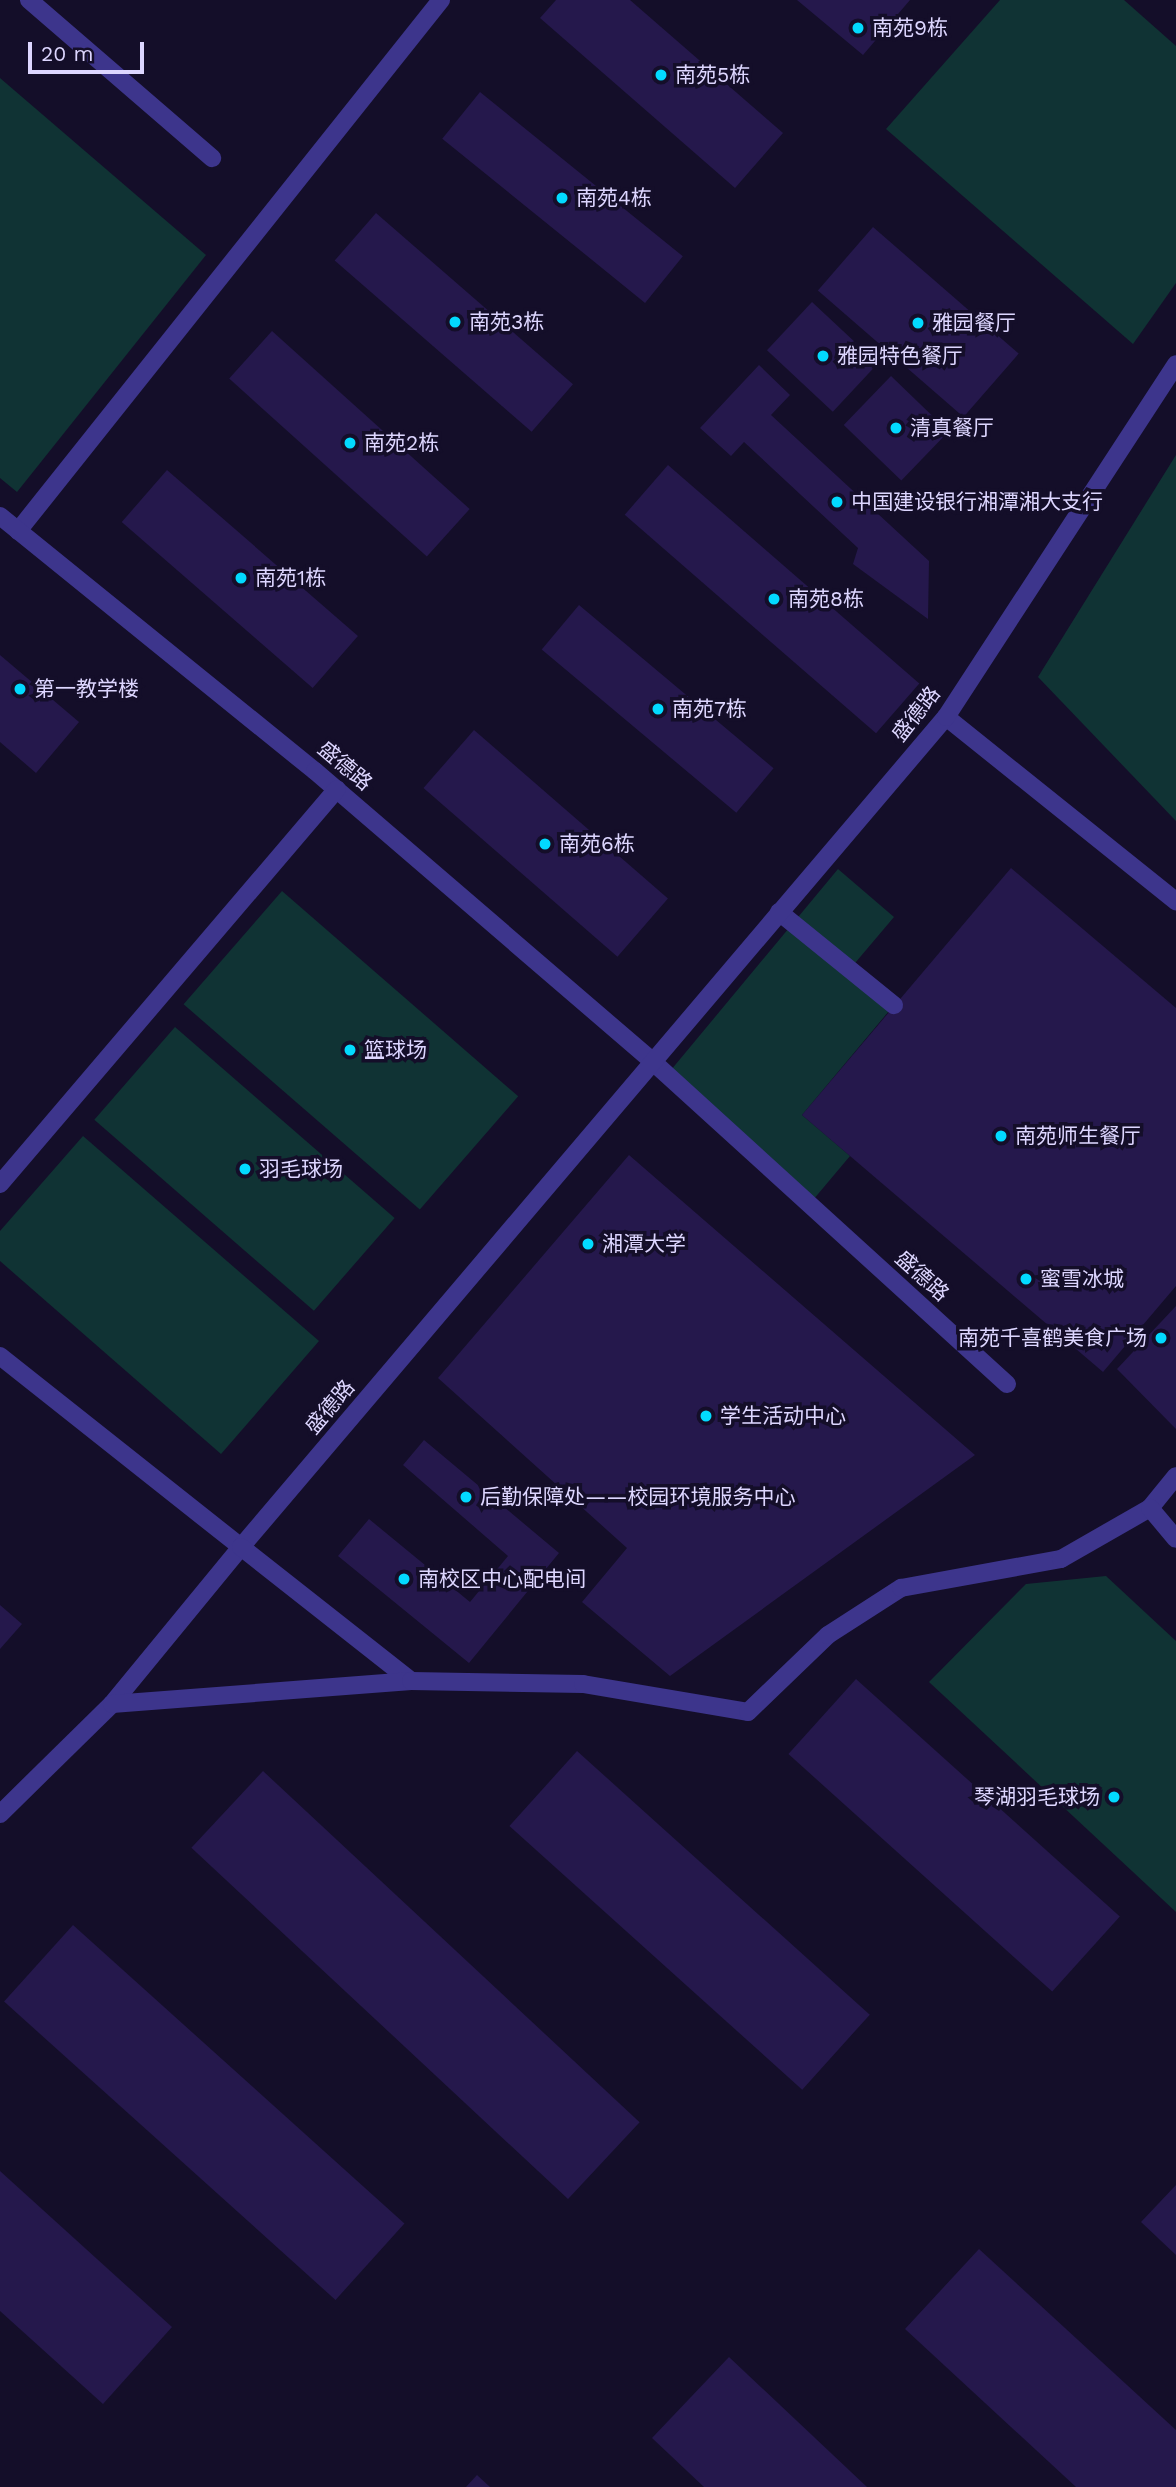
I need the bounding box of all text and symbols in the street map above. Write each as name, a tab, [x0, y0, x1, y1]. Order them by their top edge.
place label: 南苑9栋	[872, 15, 948, 41]
marker: 南苑9栋	[850, 20, 866, 36]
scale bar	[32, 28, 147, 72]
text: 20 m	[41, 41, 93, 66]
place label: 南苑5栋	[675, 62, 750, 88]
marker: 南苑5栋	[653, 67, 669, 83]
place label: 南苑4栋	[576, 185, 652, 211]
marker: 南苑4栋	[554, 190, 570, 206]
place label: 南苑3栋	[469, 309, 544, 335]
place label: 雅园餐厅	[932, 310, 1016, 336]
marker: 南苑3栋	[447, 314, 463, 330]
marker: 雅园餐厅	[910, 315, 926, 331]
place label: 雅园特色餐厅	[837, 343, 963, 369]
marker: 雅园特色餐厅	[815, 348, 831, 364]
place label: 清真餐厅	[910, 415, 994, 441]
marker: 清真餐厅	[888, 420, 904, 436]
place label: 南苑2栋	[364, 430, 439, 456]
marker: 南苑2栋	[342, 435, 358, 451]
place label: 中国建设银行湘潭湘大支行	[851, 489, 1103, 515]
marker: 中国建设银行湘潭湘大支行	[829, 494, 845, 510]
place label: 南苑1栋	[255, 565, 326, 591]
marker: 南苑1栋	[233, 570, 249, 586]
place label: 南苑8栋	[788, 586, 864, 612]
marker: 南苑8栋	[766, 591, 782, 607]
place label: 第一教学楼	[34, 676, 139, 702]
marker: 第一教学楼	[12, 681, 28, 697]
street label: 盛德路	[887, 681, 945, 747]
place label: 南苑7栋	[672, 696, 747, 722]
marker: 南苑7栋	[650, 701, 666, 717]
street label: 盛德路	[313, 736, 377, 796]
place label: 南苑6栋	[559, 831, 635, 857]
marker: 南苑6栋	[537, 836, 553, 852]
place label: 篮球场	[364, 1037, 427, 1063]
marker: 篮球场	[342, 1042, 358, 1058]
place label: 南苑师生餐厅	[1015, 1123, 1141, 1149]
marker: 南苑师生餐厅	[993, 1128, 1009, 1144]
place label: 羽毛球场	[259, 1156, 343, 1182]
marker: 羽毛球场	[237, 1161, 253, 1177]
place label: 湘潭大学	[602, 1231, 686, 1257]
marker: 湘潭大学	[580, 1236, 596, 1252]
street label: 盛德路	[890, 1246, 954, 1306]
place label: 蜜雪冰城	[1040, 1266, 1124, 1292]
marker: 蜜雪冰城	[1018, 1271, 1034, 1287]
place label: 南苑千喜鹤美食广场	[958, 1325, 1147, 1351]
marker: 南苑千喜鹤美食广场	[1153, 1330, 1169, 1346]
street label: 盛德路	[300, 1375, 360, 1439]
place label: 学生活动中心	[720, 1403, 846, 1429]
marker: 学生活动中心	[698, 1408, 714, 1424]
place label: 后勤保障处——校园环境服务中心	[480, 1484, 796, 1510]
marker: 后勤保障处——校园环境服务中心	[458, 1489, 474, 1505]
place label: 南校区中心配电间	[418, 1566, 586, 1592]
marker: 南校区中心配电间	[396, 1571, 412, 1587]
place label: 琴湖羽毛球场	[974, 1784, 1100, 1810]
marker: 琴湖羽毛球场	[1106, 1789, 1122, 1805]

